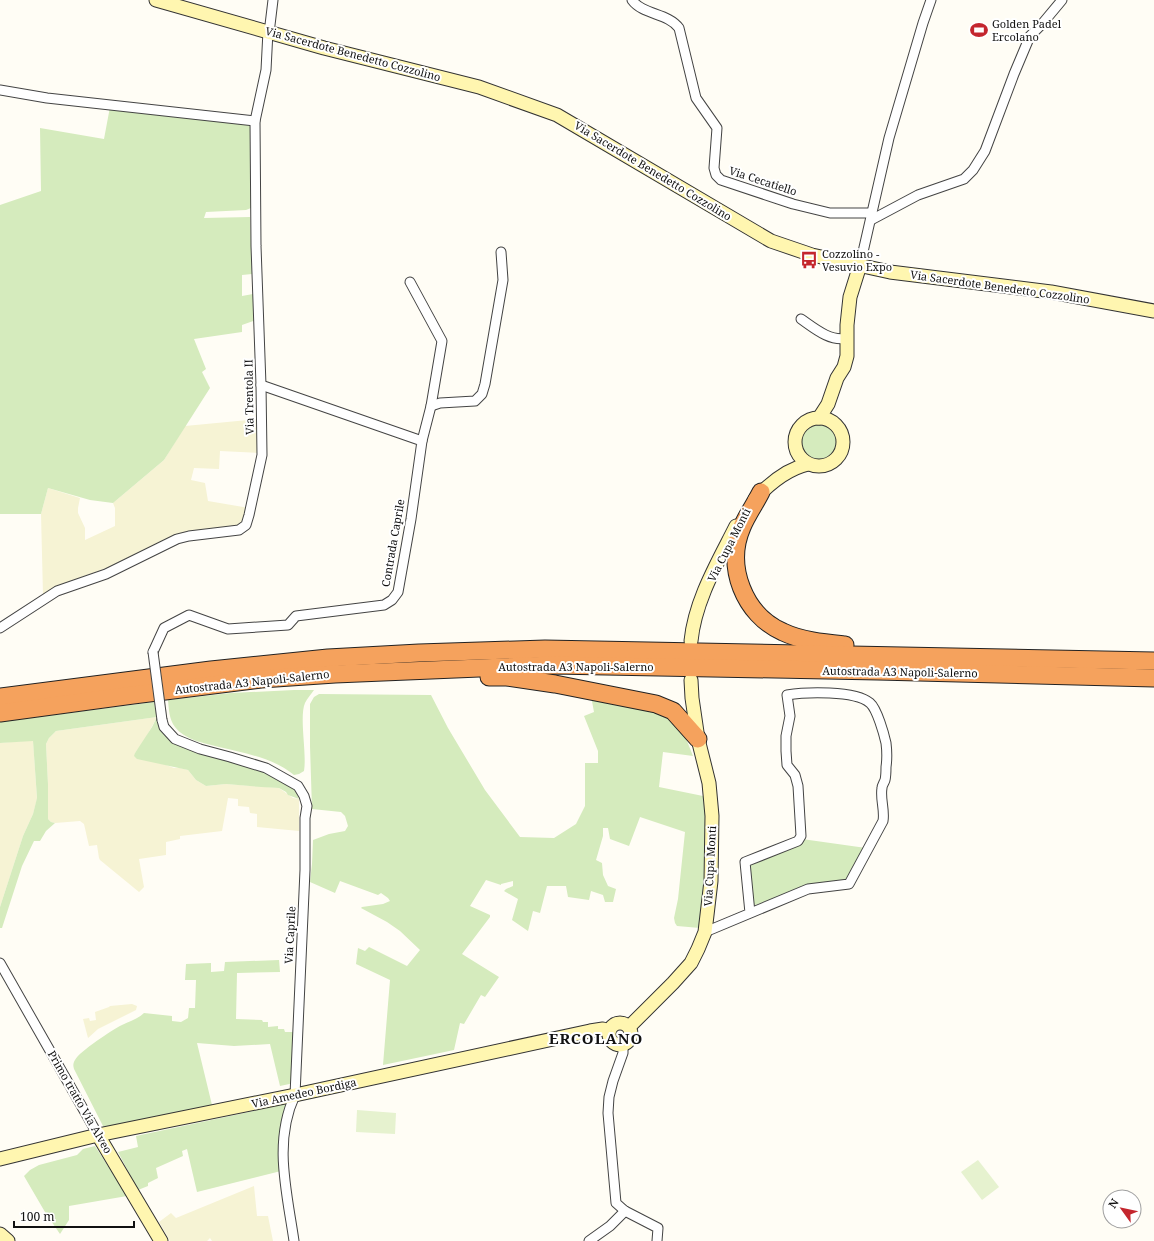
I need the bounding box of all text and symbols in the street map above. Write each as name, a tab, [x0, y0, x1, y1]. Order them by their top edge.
place label: Golden Padel Ercolano	[992, 16, 1062, 44]
sports icon: Golden Padel Ercolano	[969, 20, 989, 40]
street label: Via Sacerdote Benedetto Cozzolino	[264, 23, 443, 84]
street label: Via Sacerdote Benedetto Cozzolino	[572, 118, 735, 224]
street label: Via Cecatiello	[727, 162, 799, 199]
place label: Cozzolino - Vesuvio Expo	[822, 246, 892, 274]
bus stop icon: Cozzolino - Vesuvio Expo	[799, 250, 819, 270]
street label: Via Sacerdote Benedetto Cozzolino	[909, 266, 1091, 307]
street label: Via Trentola II	[240, 359, 257, 435]
street label: Contrada Caprile	[377, 498, 408, 588]
street label: Via Cupa Monti	[704, 505, 754, 584]
street label: Autostrada A3 Napoli-Salerno	[498, 659, 654, 674]
street label: Autostrada A3 Napoli-Salerno	[822, 663, 978, 680]
street label: Autostrada A3 Napoli-Salerno	[174, 666, 330, 697]
street label: Via Cupa Monti	[700, 825, 719, 907]
street label: Via Caprile	[281, 906, 299, 964]
district label: ERCOLANO	[549, 1028, 643, 1048]
street label: Primo tratto Via Alveo	[45, 1047, 116, 1156]
street label: Via Amedeo Bordiga	[250, 1074, 358, 1111]
north arrow	[1102, 1189, 1142, 1229]
text: N	[1105, 1195, 1122, 1211]
scale bar	[14, 1203, 134, 1229]
text: 100 m	[20, 1208, 55, 1225]

